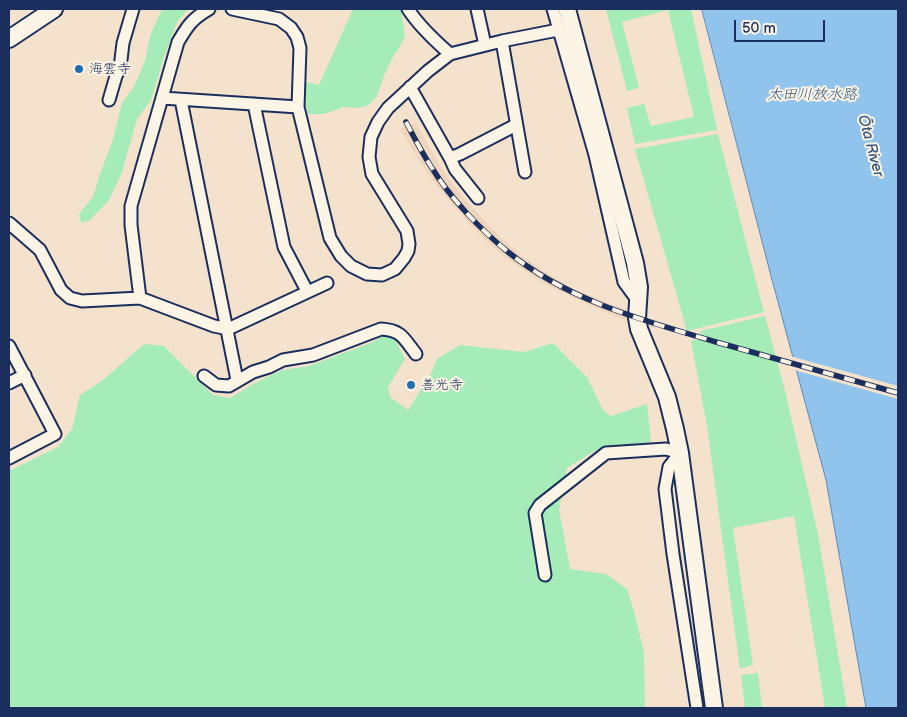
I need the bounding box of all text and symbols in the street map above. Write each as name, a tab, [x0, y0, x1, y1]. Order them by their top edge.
scale bar	[737, 10, 828, 42]
text: 50 m	[742, 19, 776, 38]
place label: 海雲寺	[89, 61, 131, 77]
marker: 海雲寺	[73, 63, 85, 75]
water label: 太田川放水路	[767, 86, 857, 104]
water label: Ōta River	[853, 113, 887, 179]
place label: 善光寺	[421, 377, 463, 393]
marker: 善光寺	[405, 379, 417, 391]

